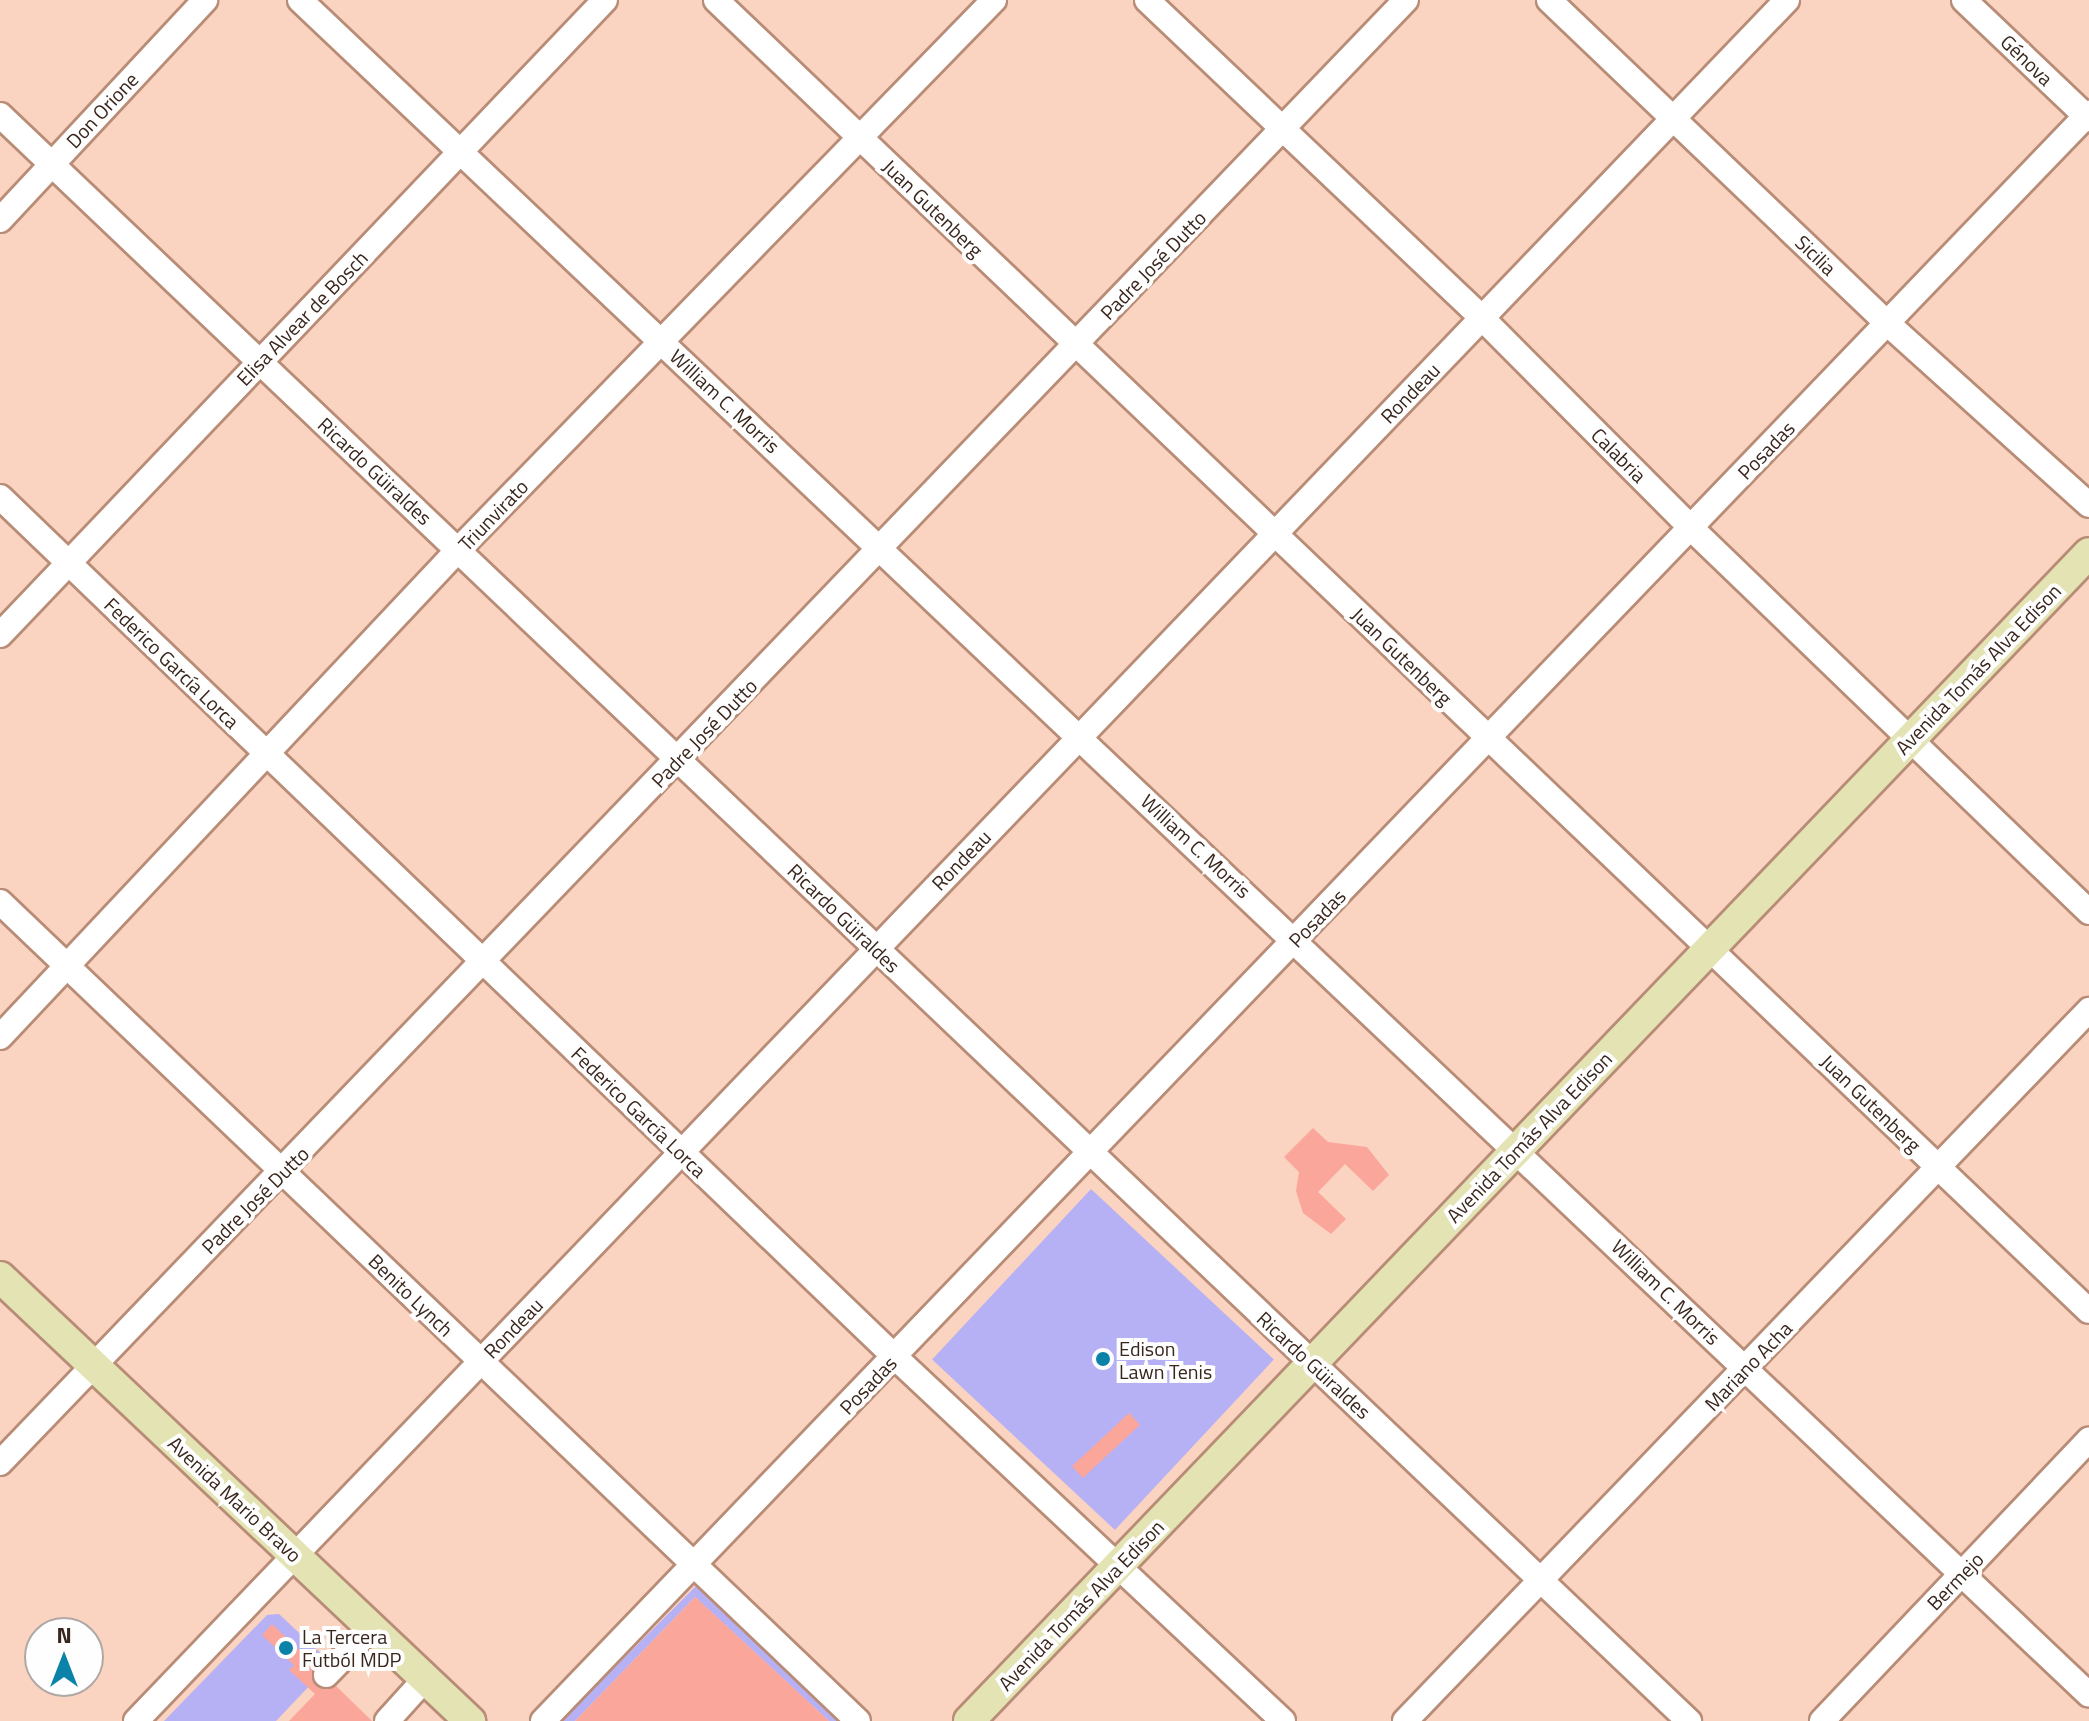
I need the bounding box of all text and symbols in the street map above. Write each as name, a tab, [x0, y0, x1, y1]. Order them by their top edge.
street label: Génova	[1996, 29, 2058, 91]
street label: Don Orione	[61, 67, 143, 153]
street label: Juan Gutenberg	[878, 154, 988, 262]
street label: Padre José Dutto	[1095, 206, 1211, 324]
street label: Sicilia	[1791, 230, 1841, 280]
street label: Elisa Alvear de Bosch	[232, 246, 372, 390]
street label: William C. Morris	[665, 344, 785, 458]
street label: Rondeau	[1375, 358, 1445, 428]
street label: Ricardo Güiraldes	[313, 412, 437, 530]
street label: Posadas	[1733, 416, 1799, 484]
street label: Calabria	[1587, 423, 1651, 487]
street label: Triunvirato	[453, 474, 533, 556]
street label: Avenida Tomás Alva Edison	[1890, 579, 2066, 759]
street label: Federico García Lorca	[100, 593, 244, 733]
street label: Juan Gutenberg	[1347, 602, 1457, 710]
street label: Padre José Dutto	[646, 674, 762, 792]
street label: William C. Morris	[1136, 789, 1256, 903]
street label: Rondeau	[926, 825, 996, 895]
street label: Ricardo Güiraldes	[783, 858, 905, 978]
street label: Posadas	[1284, 884, 1350, 952]
street label: Federico García Lorca	[567, 1042, 711, 1182]
street label: Avenida Tomás Alva Edison	[1441, 1047, 1617, 1227]
street label: Juan Gutenberg	[1816, 1049, 1926, 1157]
street label: Padre José Dutto	[196, 1141, 314, 1259]
street label: William C. Morris	[1607, 1234, 1725, 1350]
street label: Benito Lynch	[364, 1249, 458, 1341]
street label: Rondeau	[478, 1293, 548, 1363]
street label: Ricardo Güiraldes	[1252, 1306, 1376, 1424]
street label: Mariano Acha	[1699, 1316, 1797, 1416]
place label: Edison Lawn Tenis	[1119, 1336, 1212, 1383]
marker: Edison Lawn Tenis	[1094, 1350, 1112, 1368]
street label: Posadas	[835, 1351, 901, 1419]
street label: Avenida Mario Bravo	[163, 1431, 307, 1567]
street label: Avenida Tomás Alva Edison	[993, 1515, 1169, 1695]
street label: Bermejo	[1922, 1547, 1988, 1615]
north arrow	[24, 1617, 104, 1697]
text: N	[56, 1618, 72, 1652]
place label: La Tercera Futból MDP	[302, 1624, 401, 1671]
marker: La Tercera Futból MDP	[277, 1639, 295, 1657]

